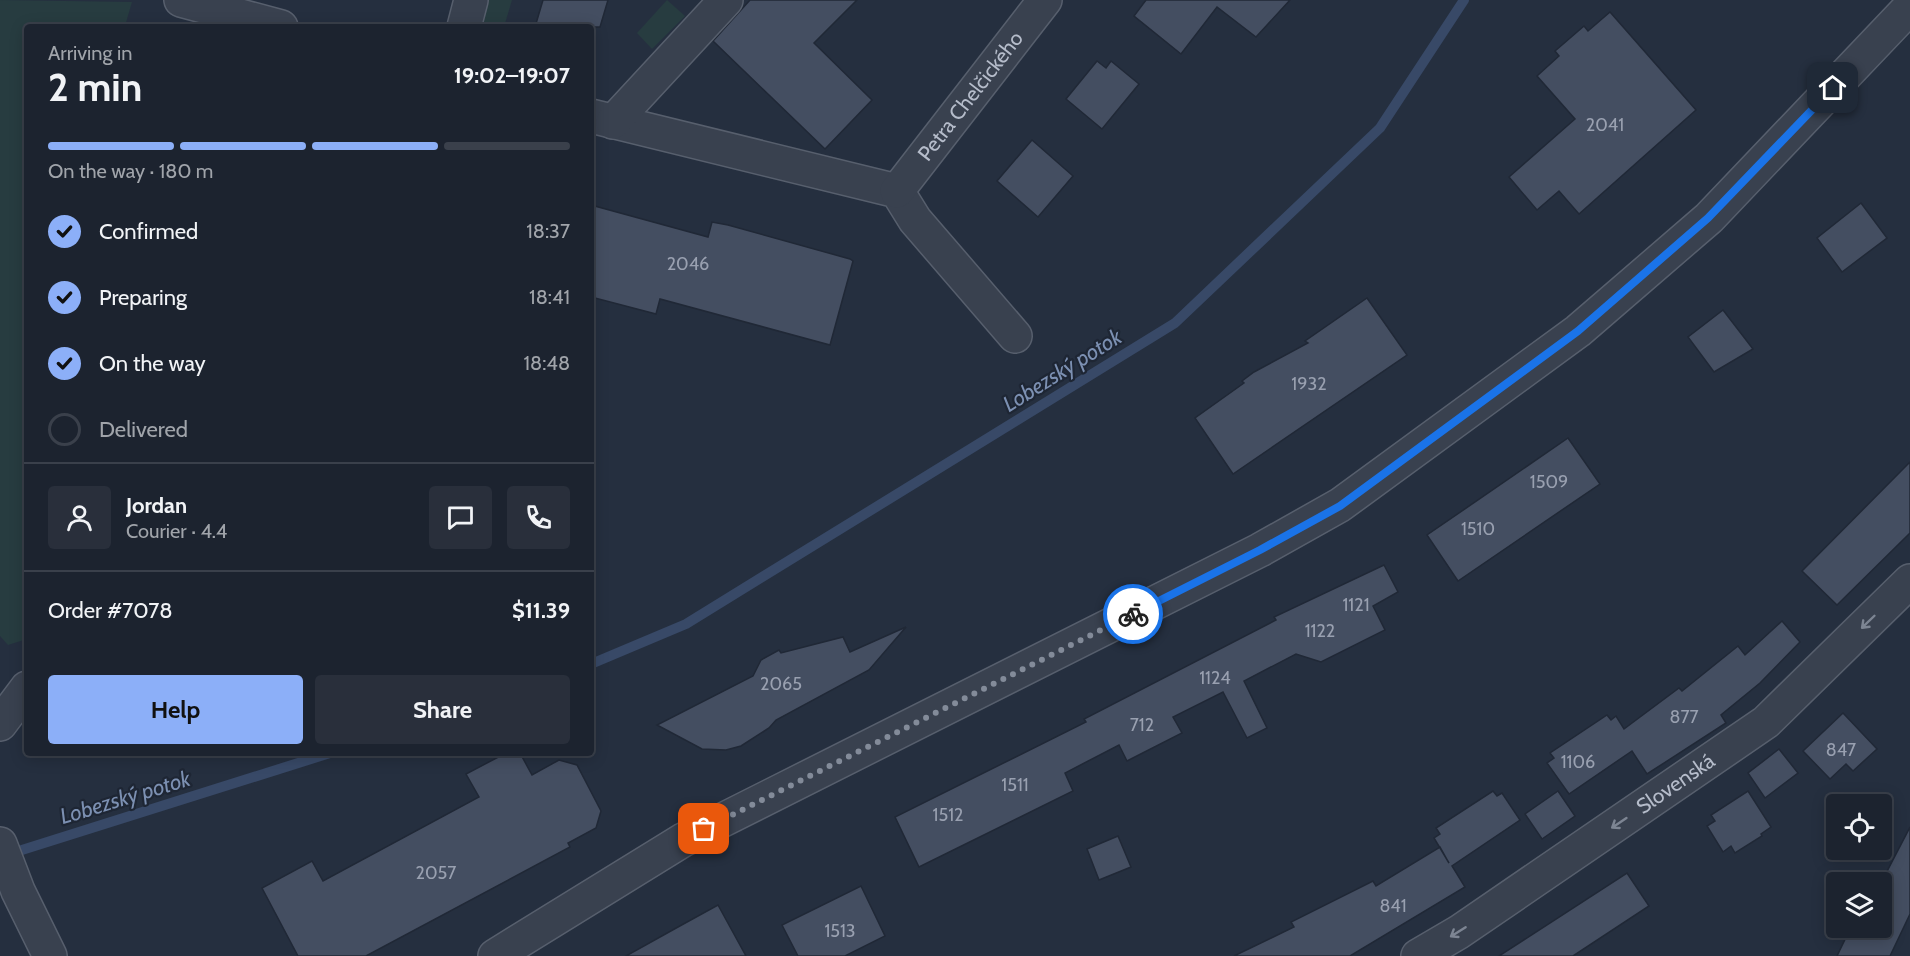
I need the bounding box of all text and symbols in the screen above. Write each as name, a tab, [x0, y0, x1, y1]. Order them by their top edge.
street label: Petra Chelčického	[912, 26, 1028, 166]
text: Arriving in	[48, 41, 132, 65]
text: 19:02–19:07	[454, 62, 570, 89]
pin	[1807, 62, 1858, 113]
text: 2 min	[48, 63, 142, 111]
icon: home	[1816, 71, 1849, 104]
house number: 2041	[1586, 114, 1624, 136]
text: On the way · 180 m	[48, 159, 213, 183]
icon: check	[48, 215, 81, 248]
text: Confirmed	[99, 218, 198, 245]
text: 18:37	[526, 219, 570, 243]
house number: 2046	[667, 253, 709, 275]
icon: check	[48, 281, 81, 314]
text: Preparing	[99, 284, 187, 311]
text: 18:41	[529, 285, 570, 309]
water label: Lobezský potok	[998, 323, 1127, 418]
icon: check	[48, 347, 81, 380]
text: On the way	[99, 350, 206, 377]
text: 18:48	[524, 351, 570, 375]
house number: 1932	[1291, 373, 1327, 395]
text: Delivered	[99, 416, 188, 443]
house number: 1509	[1530, 471, 1568, 493]
button: person	[48, 486, 111, 549]
button: chat	[429, 486, 492, 549]
button: phone	[507, 486, 570, 549]
text: Jordan	[126, 492, 187, 519]
house number: 1510	[1461, 518, 1495, 540]
text: Courier · 4.4	[126, 519, 227, 543]
courier	[1103, 584, 1163, 644]
house number: 1121	[1342, 594, 1370, 616]
text: Order #7078	[48, 597, 173, 624]
text: $11.39	[512, 597, 570, 624]
icon: bike	[1117, 598, 1150, 631]
one-way arrow	[1861, 615, 1876, 629]
house number: 1122	[1305, 620, 1335, 642]
house number: 1124	[1199, 667, 1231, 689]
house number: 2065	[760, 673, 802, 695]
button: Help	[48, 675, 303, 744]
button: Share	[315, 675, 570, 744]
house number: 877	[1669, 706, 1699, 728]
house number: 712	[1130, 714, 1154, 736]
house number: 847	[1826, 739, 1856, 761]
street label: Slovenská	[1632, 748, 1719, 819]
house number: 1106	[1561, 751, 1595, 773]
water label: Lobezský potok	[57, 765, 194, 830]
house number: 1511	[1001, 774, 1029, 796]
map controls	[1826, 794, 1892, 938]
button: locate	[1826, 794, 1892, 860]
pin	[678, 803, 729, 854]
house number: 1512	[933, 804, 963, 826]
icon: bag	[687, 812, 720, 845]
one-way arrow	[1611, 817, 1628, 829]
house number: 2057	[416, 862, 456, 884]
button: layers	[1826, 872, 1892, 938]
house number: 841	[1379, 895, 1407, 917]
house number: 1513	[824, 920, 856, 942]
one-way arrow	[1450, 927, 1467, 939]

